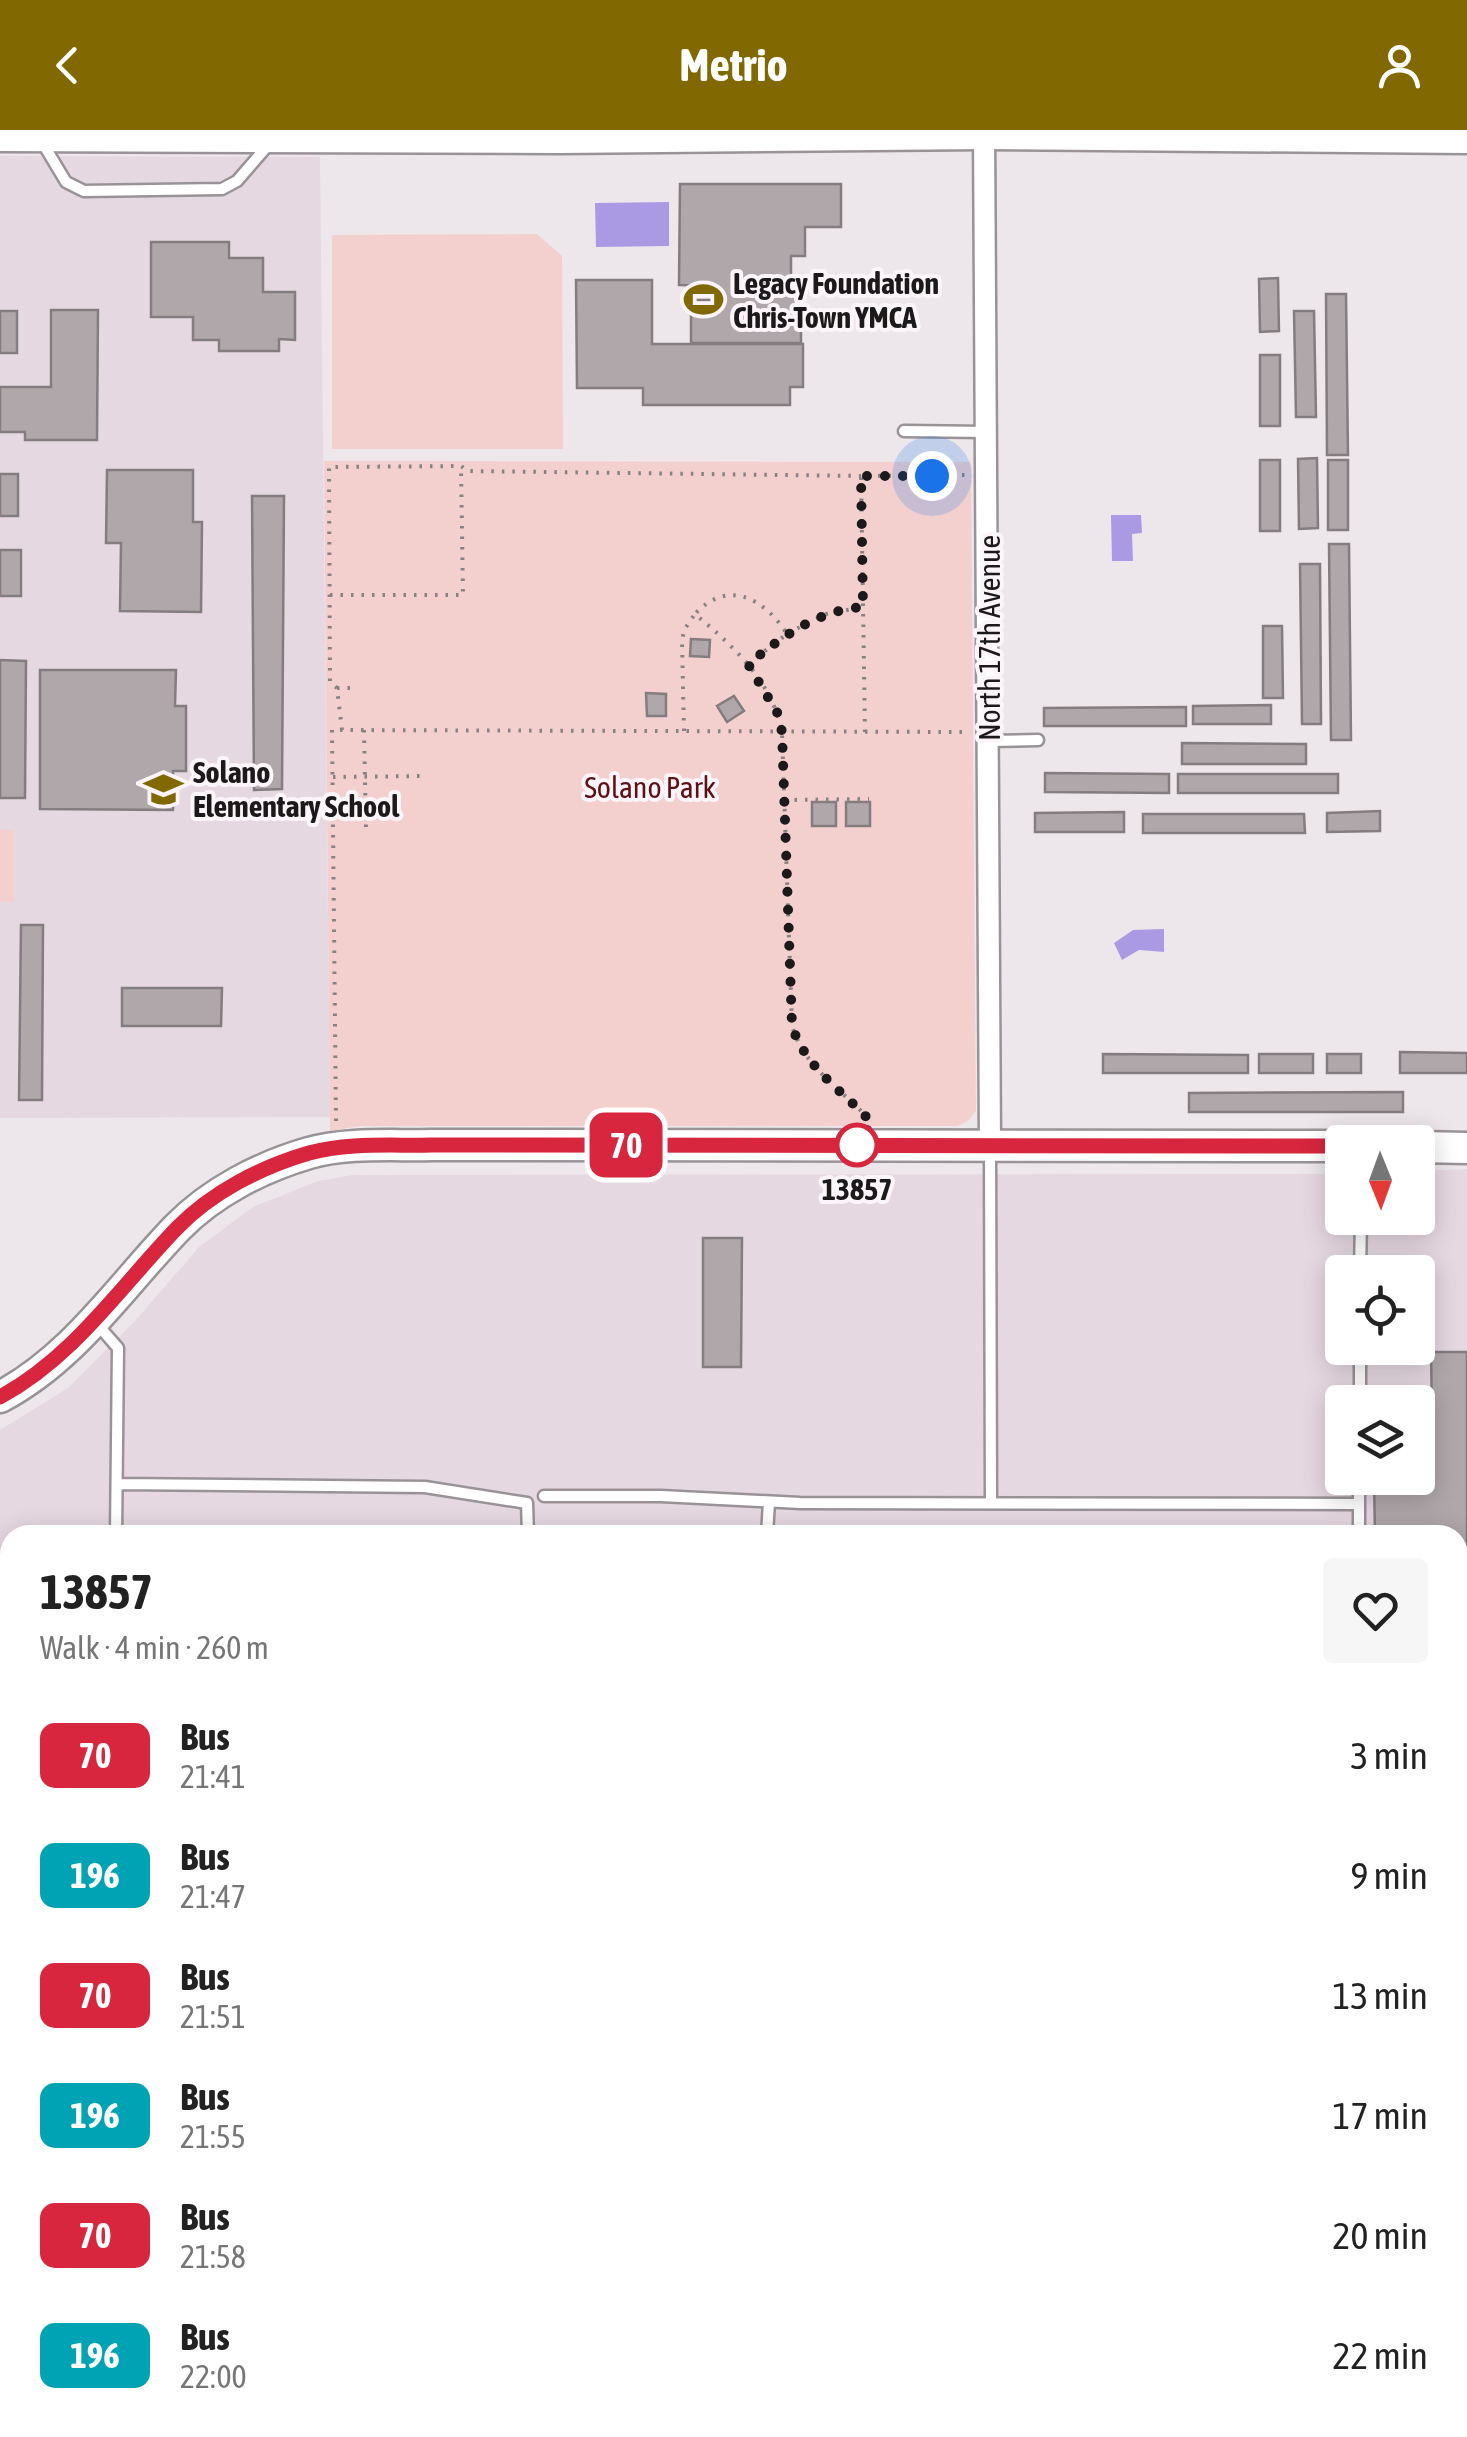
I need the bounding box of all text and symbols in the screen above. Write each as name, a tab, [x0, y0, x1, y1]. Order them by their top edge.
icon: back	[40, 38, 95, 93]
icon: person	[1372, 38, 1427, 93]
text: Metrio	[679, 39, 788, 91]
place label: Legacy Foundation Chris-Town YMCA	[733, 266, 939, 334]
sports icon: Legacy Foundation Chris-Town YMCA	[682, 279, 724, 321]
your location	[907, 451, 957, 501]
street label: North 17th Avenue	[972, 535, 1006, 741]
place label: Solano Elementary School	[193, 755, 400, 823]
school or university icon: Solano Elementary School	[142, 768, 184, 810]
park label: Solano Park	[584, 770, 716, 804]
line badge: 70	[581, 1112, 671, 1178]
marker: 13857	[836, 1124, 878, 1166]
text: 70	[610, 1125, 642, 1165]
north arrow	[1325, 1125, 1435, 1235]
map controls	[1325, 1125, 1435, 1495]
place label: 13857	[822, 1172, 892, 1206]
button: locate	[1325, 1255, 1435, 1365]
button: layers	[1325, 1385, 1435, 1495]
button: heart	[1323, 1558, 1428, 1663]
text: 13857	[40, 1564, 153, 1619]
text: Walk · 4 min · 260 m	[40, 1629, 269, 1666]
text: Bus	[180, 1715, 230, 1758]
text: 3 min	[1350, 1734, 1428, 1777]
text: 70	[79, 1735, 111, 1775]
text: 21:41	[180, 1758, 246, 1795]
text: Bus	[180, 1835, 230, 1878]
text: 9 min	[1350, 1854, 1428, 1897]
text: 196	[70, 1855, 120, 1895]
text: 21:47	[180, 1878, 246, 1915]
text: Bus	[180, 1955, 230, 1998]
text: 13 min	[1333, 1974, 1428, 2017]
text: 70	[79, 1975, 111, 2015]
text: 21:51	[180, 1998, 246, 2035]
text: Bus	[180, 2075, 230, 2118]
text: 17 min	[1333, 2094, 1428, 2137]
text: 196	[70, 2095, 120, 2135]
text: 21:55	[180, 2118, 246, 2155]
text: Bus	[180, 2195, 230, 2238]
text: 20 min	[1333, 2214, 1428, 2257]
text: 70	[79, 2215, 111, 2255]
text: 21:58	[180, 2238, 246, 2275]
text: Bus	[180, 2315, 230, 2358]
text: 22 min	[1333, 2334, 1428, 2377]
text: 196	[70, 2335, 120, 2375]
text: 22:00	[180, 2358, 247, 2395]

